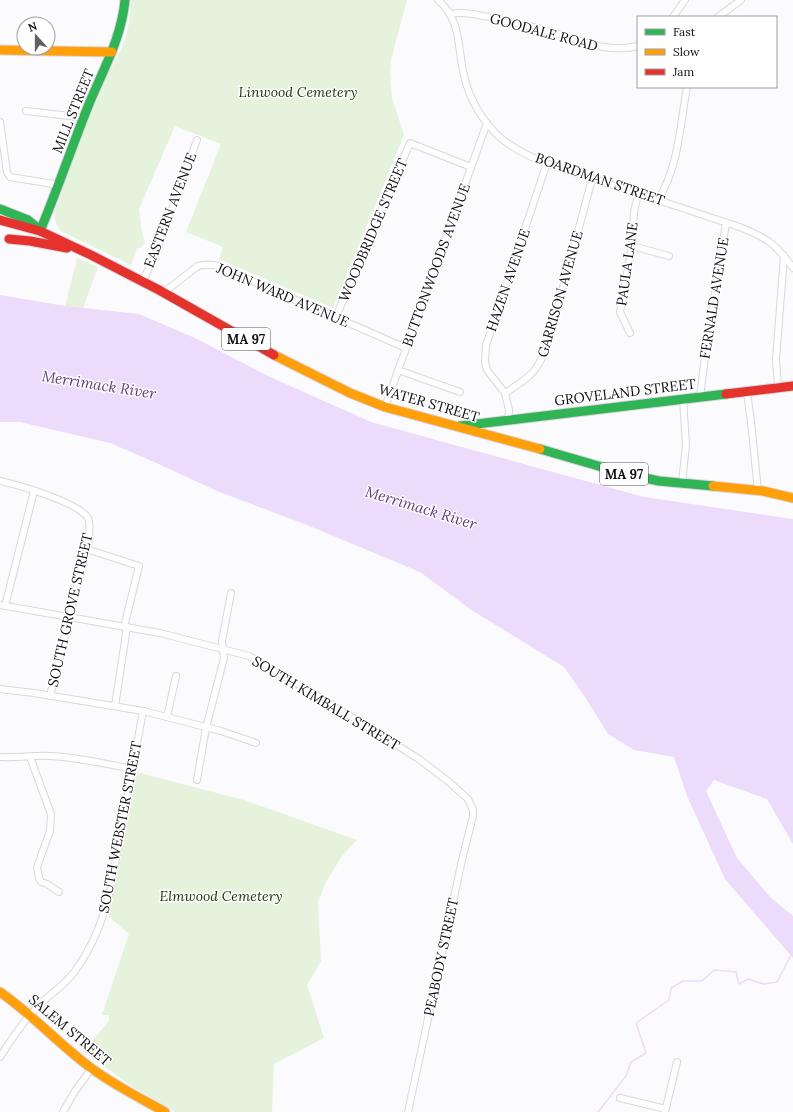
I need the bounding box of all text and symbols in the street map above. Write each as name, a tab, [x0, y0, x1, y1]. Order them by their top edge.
street label: GOODALE ROAD	[488, 9, 600, 55]
north arrow	[16, 16, 56, 56]
legend	[637, 16, 777, 88]
text: N	[26, 18, 39, 35]
text: Fast	[673, 24, 696, 39]
text: Slow	[673, 44, 700, 59]
text: Jam	[672, 64, 694, 79]
street label: MILL STREET	[48, 66, 98, 156]
park label: Linwood Cemetery	[238, 83, 358, 101]
street label: BOARDMAN STREET	[533, 148, 667, 210]
street label: EASTERN AVENUE	[140, 149, 200, 270]
street label: WOODBRIDGE STREET	[335, 156, 411, 304]
street label: BUTTONWOODS AVENUE	[398, 181, 474, 349]
street label: PAULA LANE	[612, 221, 642, 307]
street label: HAZEN AVENUE	[482, 226, 534, 334]
street label: GARRISON AVENUE	[533, 228, 587, 359]
street label: FERNALD AVENUE	[696, 236, 733, 360]
street label: JOHN WARD AVENUE	[213, 259, 352, 331]
road number: MA 97	[222, 328, 270, 350]
water label: Merrimack River	[41, 366, 158, 403]
street label: GROVELAND STREET	[553, 374, 697, 410]
street label: WATER STREET	[377, 380, 481, 426]
road number: MA 97	[600, 463, 648, 485]
water label: Merrimack River	[363, 482, 479, 534]
street label: SOUTH GROVE STREET	[44, 531, 96, 689]
street label: SOUTH KIMBALL STREET	[249, 652, 403, 754]
street label: SOUTH WEBSTER STREET	[95, 740, 145, 914]
park label: Elmwood Cemetery	[160, 887, 282, 905]
street label: PEABODY STREET	[420, 896, 462, 1018]
street label: SALEM STREET	[25, 990, 115, 1070]

